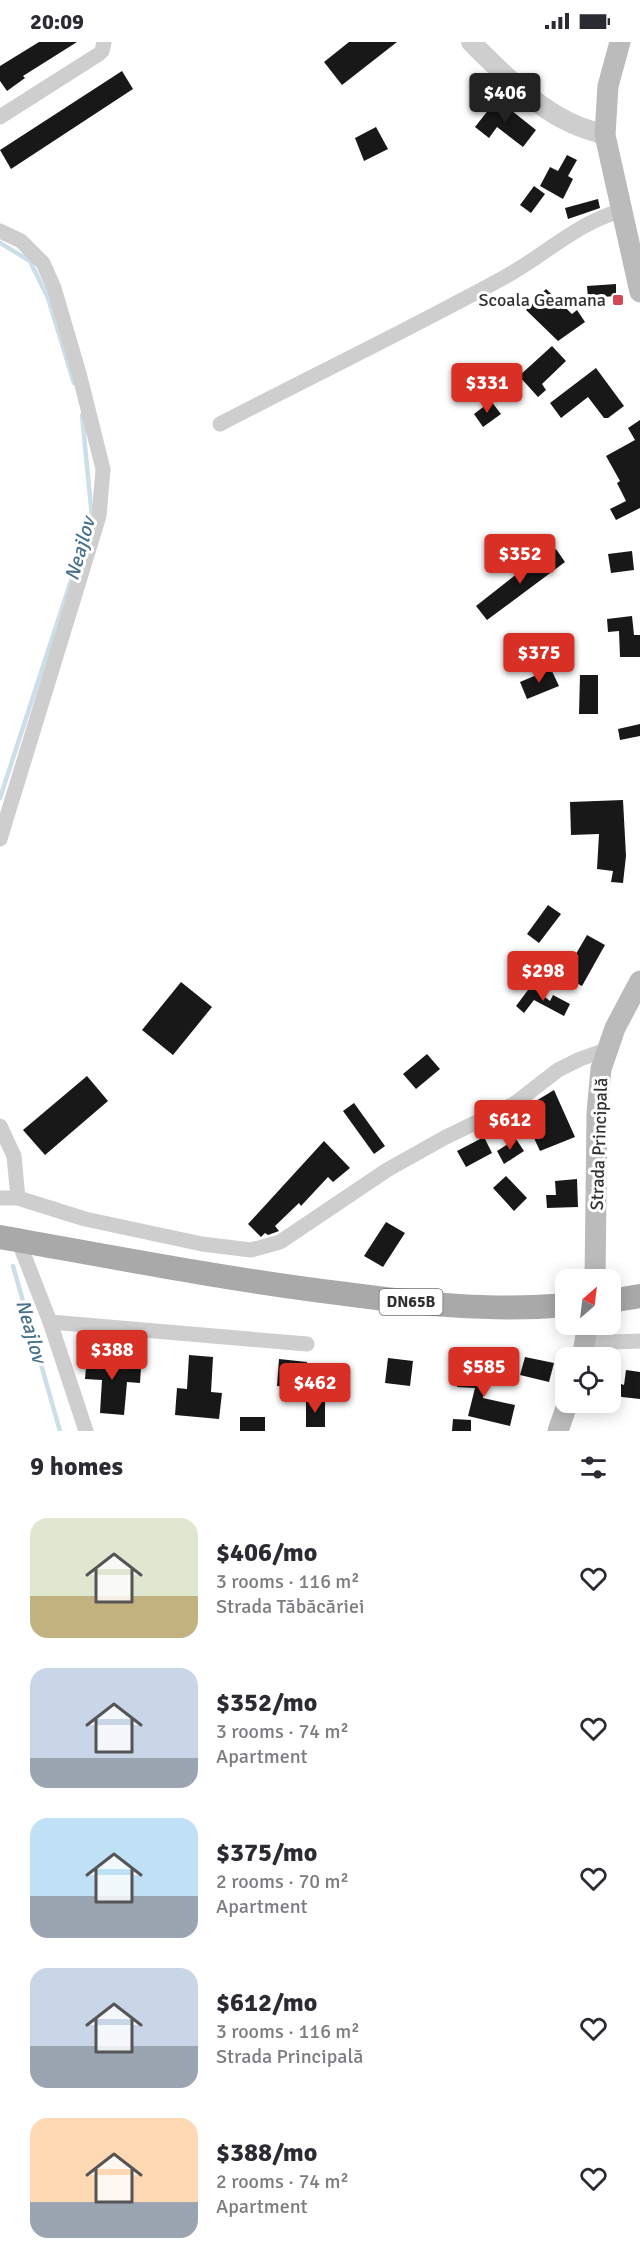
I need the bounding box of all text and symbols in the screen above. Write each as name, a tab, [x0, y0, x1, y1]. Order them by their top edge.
text: 20:09	[30, 8, 84, 35]
pin: $406	[469, 73, 541, 124]
text: $406	[483, 80, 527, 105]
place label: Scoala Geamana	[479, 289, 606, 311]
marker: Scoala Geamana	[611, 293, 625, 307]
pin: $331	[451, 363, 523, 414]
text: $331	[465, 370, 509, 395]
water label: Neajlov	[59, 512, 102, 583]
pin: $352	[484, 534, 556, 585]
text: $352	[498, 541, 542, 566]
pin: $375	[503, 633, 575, 684]
text: $375	[517, 640, 561, 665]
pin: $298	[507, 951, 579, 1002]
text: $298	[521, 958, 565, 983]
street label: Strada Principală	[586, 1077, 612, 1211]
pin: $612	[474, 1100, 546, 1151]
text: $612	[488, 1107, 532, 1132]
north arrow	[555, 1269, 621, 1335]
map controls	[555, 1269, 621, 1413]
road number: DN65B	[380, 1289, 442, 1315]
water label: Neajlov	[10, 1297, 53, 1368]
pin: $388	[76, 1330, 148, 1381]
text: $388	[90, 1337, 134, 1362]
pin: $585	[448, 1347, 520, 1398]
button: locate	[555, 1347, 621, 1413]
text: $585	[462, 1354, 506, 1379]
pin: $462	[279, 1363, 351, 1414]
text: $462	[293, 1370, 337, 1395]
text: 9 homes	[30, 1451, 123, 1483]
icon: filters	[577, 1451, 610, 1484]
text: $406/mo	[216, 1537, 317, 1569]
icon: home	[78, 1542, 150, 1614]
icon: heart	[577, 1562, 610, 1595]
text: 3 rooms · 116 m²	[216, 1569, 360, 1594]
text: Strada Tăbăcăriei	[216, 1594, 364, 1619]
text: $352/mo	[216, 1687, 317, 1719]
icon: home	[78, 1692, 150, 1764]
icon: heart	[577, 1712, 610, 1745]
text: 3 rooms · 74 m²	[216, 1719, 349, 1744]
text: Apartment	[216, 1744, 308, 1769]
text: $375/mo	[216, 1837, 317, 1869]
icon: home	[78, 1842, 150, 1914]
icon: heart	[577, 1862, 610, 1895]
text: 2 rooms · 70 m²	[216, 1869, 349, 1894]
text: Apartment	[216, 1894, 308, 1919]
text: $612/mo	[216, 1987, 317, 2019]
icon: home	[78, 1992, 150, 2064]
icon: heart	[577, 2012, 610, 2045]
text: 3 rooms · 116 m²	[216, 2019, 360, 2044]
text: Strada Principală	[216, 2044, 363, 2069]
text: $388/mo	[216, 2137, 317, 2169]
icon: home	[78, 2142, 150, 2214]
icon: heart	[577, 2162, 610, 2195]
text: 2 rooms · 74 m²	[216, 2169, 349, 2194]
text: Apartment	[216, 2194, 308, 2219]

